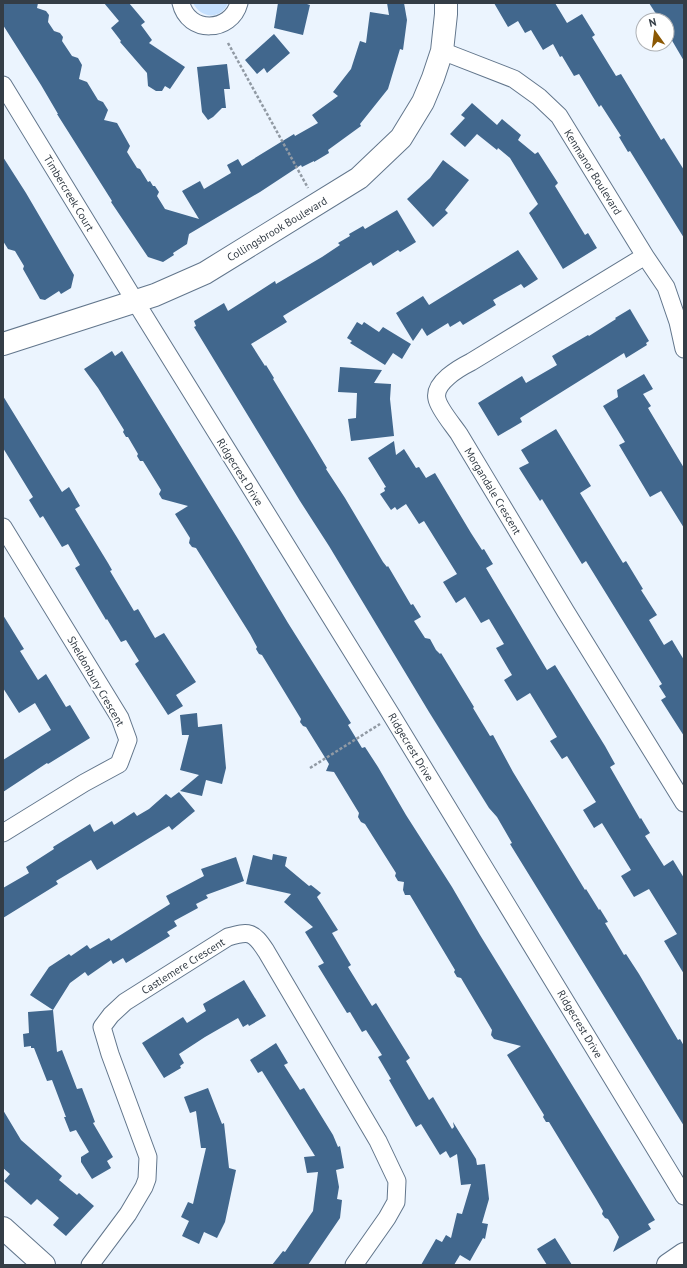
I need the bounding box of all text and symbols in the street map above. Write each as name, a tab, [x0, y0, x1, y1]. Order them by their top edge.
north arrow	[635, 12, 675, 52]
text: N	[647, 15, 658, 30]
street label: Kenmanor Boulevard	[561, 127, 625, 217]
street label: Timbercreek Court	[41, 152, 97, 234]
street label: Collingsbrook Boulevard	[224, 194, 330, 264]
street label: Ridgecrest Drive	[214, 436, 267, 509]
street label: Morgandale Crescent	[462, 445, 525, 537]
street label: Sheldonbury Crescent	[64, 633, 128, 729]
street label: Ridgecrest Drive	[385, 710, 437, 784]
street label: Castlemere Crescent	[139, 935, 227, 997]
street label: Ridgecrest Drive	[554, 987, 606, 1061]

